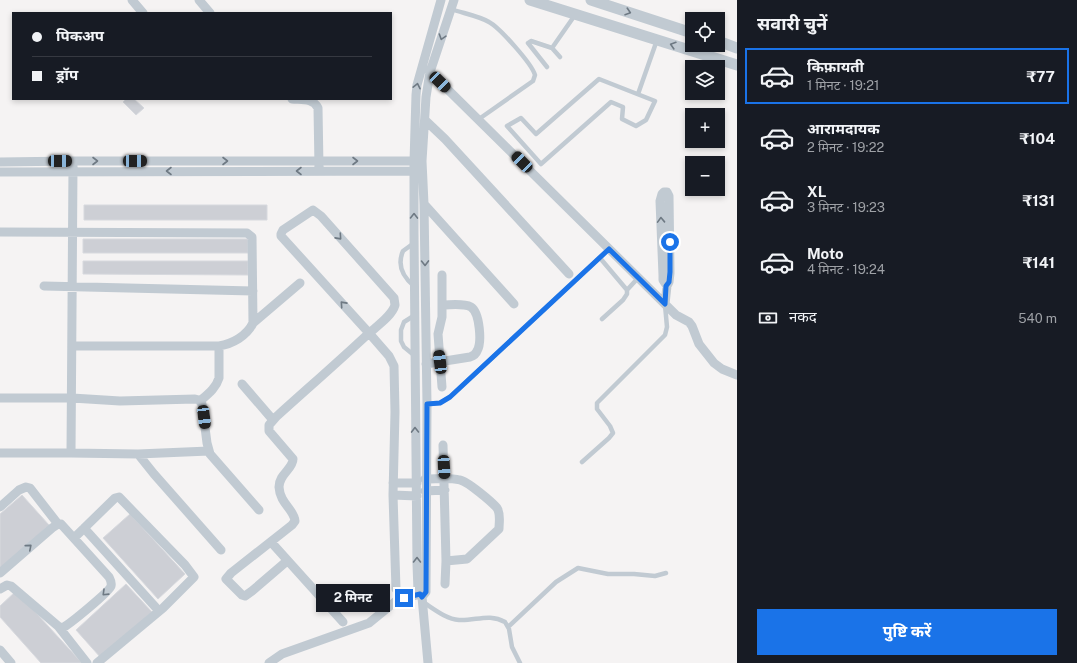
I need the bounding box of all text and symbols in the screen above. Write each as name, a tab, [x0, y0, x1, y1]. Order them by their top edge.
one-way arrow	[624, 7, 631, 16]
map controls	[685, 12, 725, 196]
button: locate	[685, 12, 725, 52]
text: सवारी चुनें	[757, 13, 827, 34]
text: पिकअप	[56, 27, 104, 44]
one-way arrow	[438, 33, 447, 40]
one-way arrow	[670, 41, 677, 50]
icon: car	[759, 58, 795, 94]
text: किफ़ायती	[807, 58, 864, 75]
button: layers	[685, 60, 725, 100]
text: ड्रॉप	[56, 66, 78, 83]
text: ₹77	[1026, 68, 1055, 85]
car	[427, 69, 453, 95]
text: 1 मिनट · 19:21	[807, 78, 879, 93]
one-way arrow	[413, 83, 421, 89]
button: +	[685, 108, 725, 148]
icon: car	[759, 120, 795, 156]
text: आरामदायक	[807, 120, 880, 137]
text: ₹104	[1019, 130, 1055, 147]
text: 2 मिनट · 19:22	[807, 140, 884, 155]
car	[509, 149, 535, 175]
car	[48, 155, 72, 167]
car	[123, 155, 147, 167]
button: −	[685, 156, 725, 196]
one-way arrow	[92, 157, 98, 165]
one-way arrow	[222, 157, 228, 165]
one-way arrow	[352, 157, 358, 165]
one-way arrow	[166, 167, 172, 175]
one-way arrow	[296, 167, 302, 175]
icon: car	[759, 182, 795, 218]
text: XL	[807, 183, 826, 200]
text: ₹131	[1023, 192, 1055, 209]
text: 3 मिनट · 19:23	[807, 200, 885, 215]
one-way arrow	[410, 213, 418, 219]
one-way arrow	[657, 217, 665, 223]
one-way arrow	[335, 232, 342, 240]
route start	[661, 233, 679, 251]
icon: car	[759, 244, 795, 280]
text: Moto	[807, 245, 844, 262]
text: ₹141	[1023, 254, 1055, 271]
one-way arrow	[421, 260, 429, 266]
text: 4 मिनट · 19:24	[807, 262, 885, 277]
one-way arrow	[340, 301, 348, 309]
icon: cash	[757, 307, 779, 329]
text: नकद	[789, 308, 817, 325]
text: 540 m	[1018, 311, 1057, 326]
car	[433, 349, 447, 375]
car	[197, 404, 211, 430]
one-way arrow	[411, 427, 419, 433]
car	[437, 455, 451, 479]
one-way arrow	[25, 545, 32, 552]
one-way arrow	[413, 557, 421, 563]
callout: 2 मिनट	[316, 584, 390, 612]
one-way arrow	[102, 588, 110, 596]
route end	[395, 589, 413, 607]
text: 2 मिनट	[334, 590, 372, 605]
button: पुष्टि करें	[757, 609, 1057, 655]

